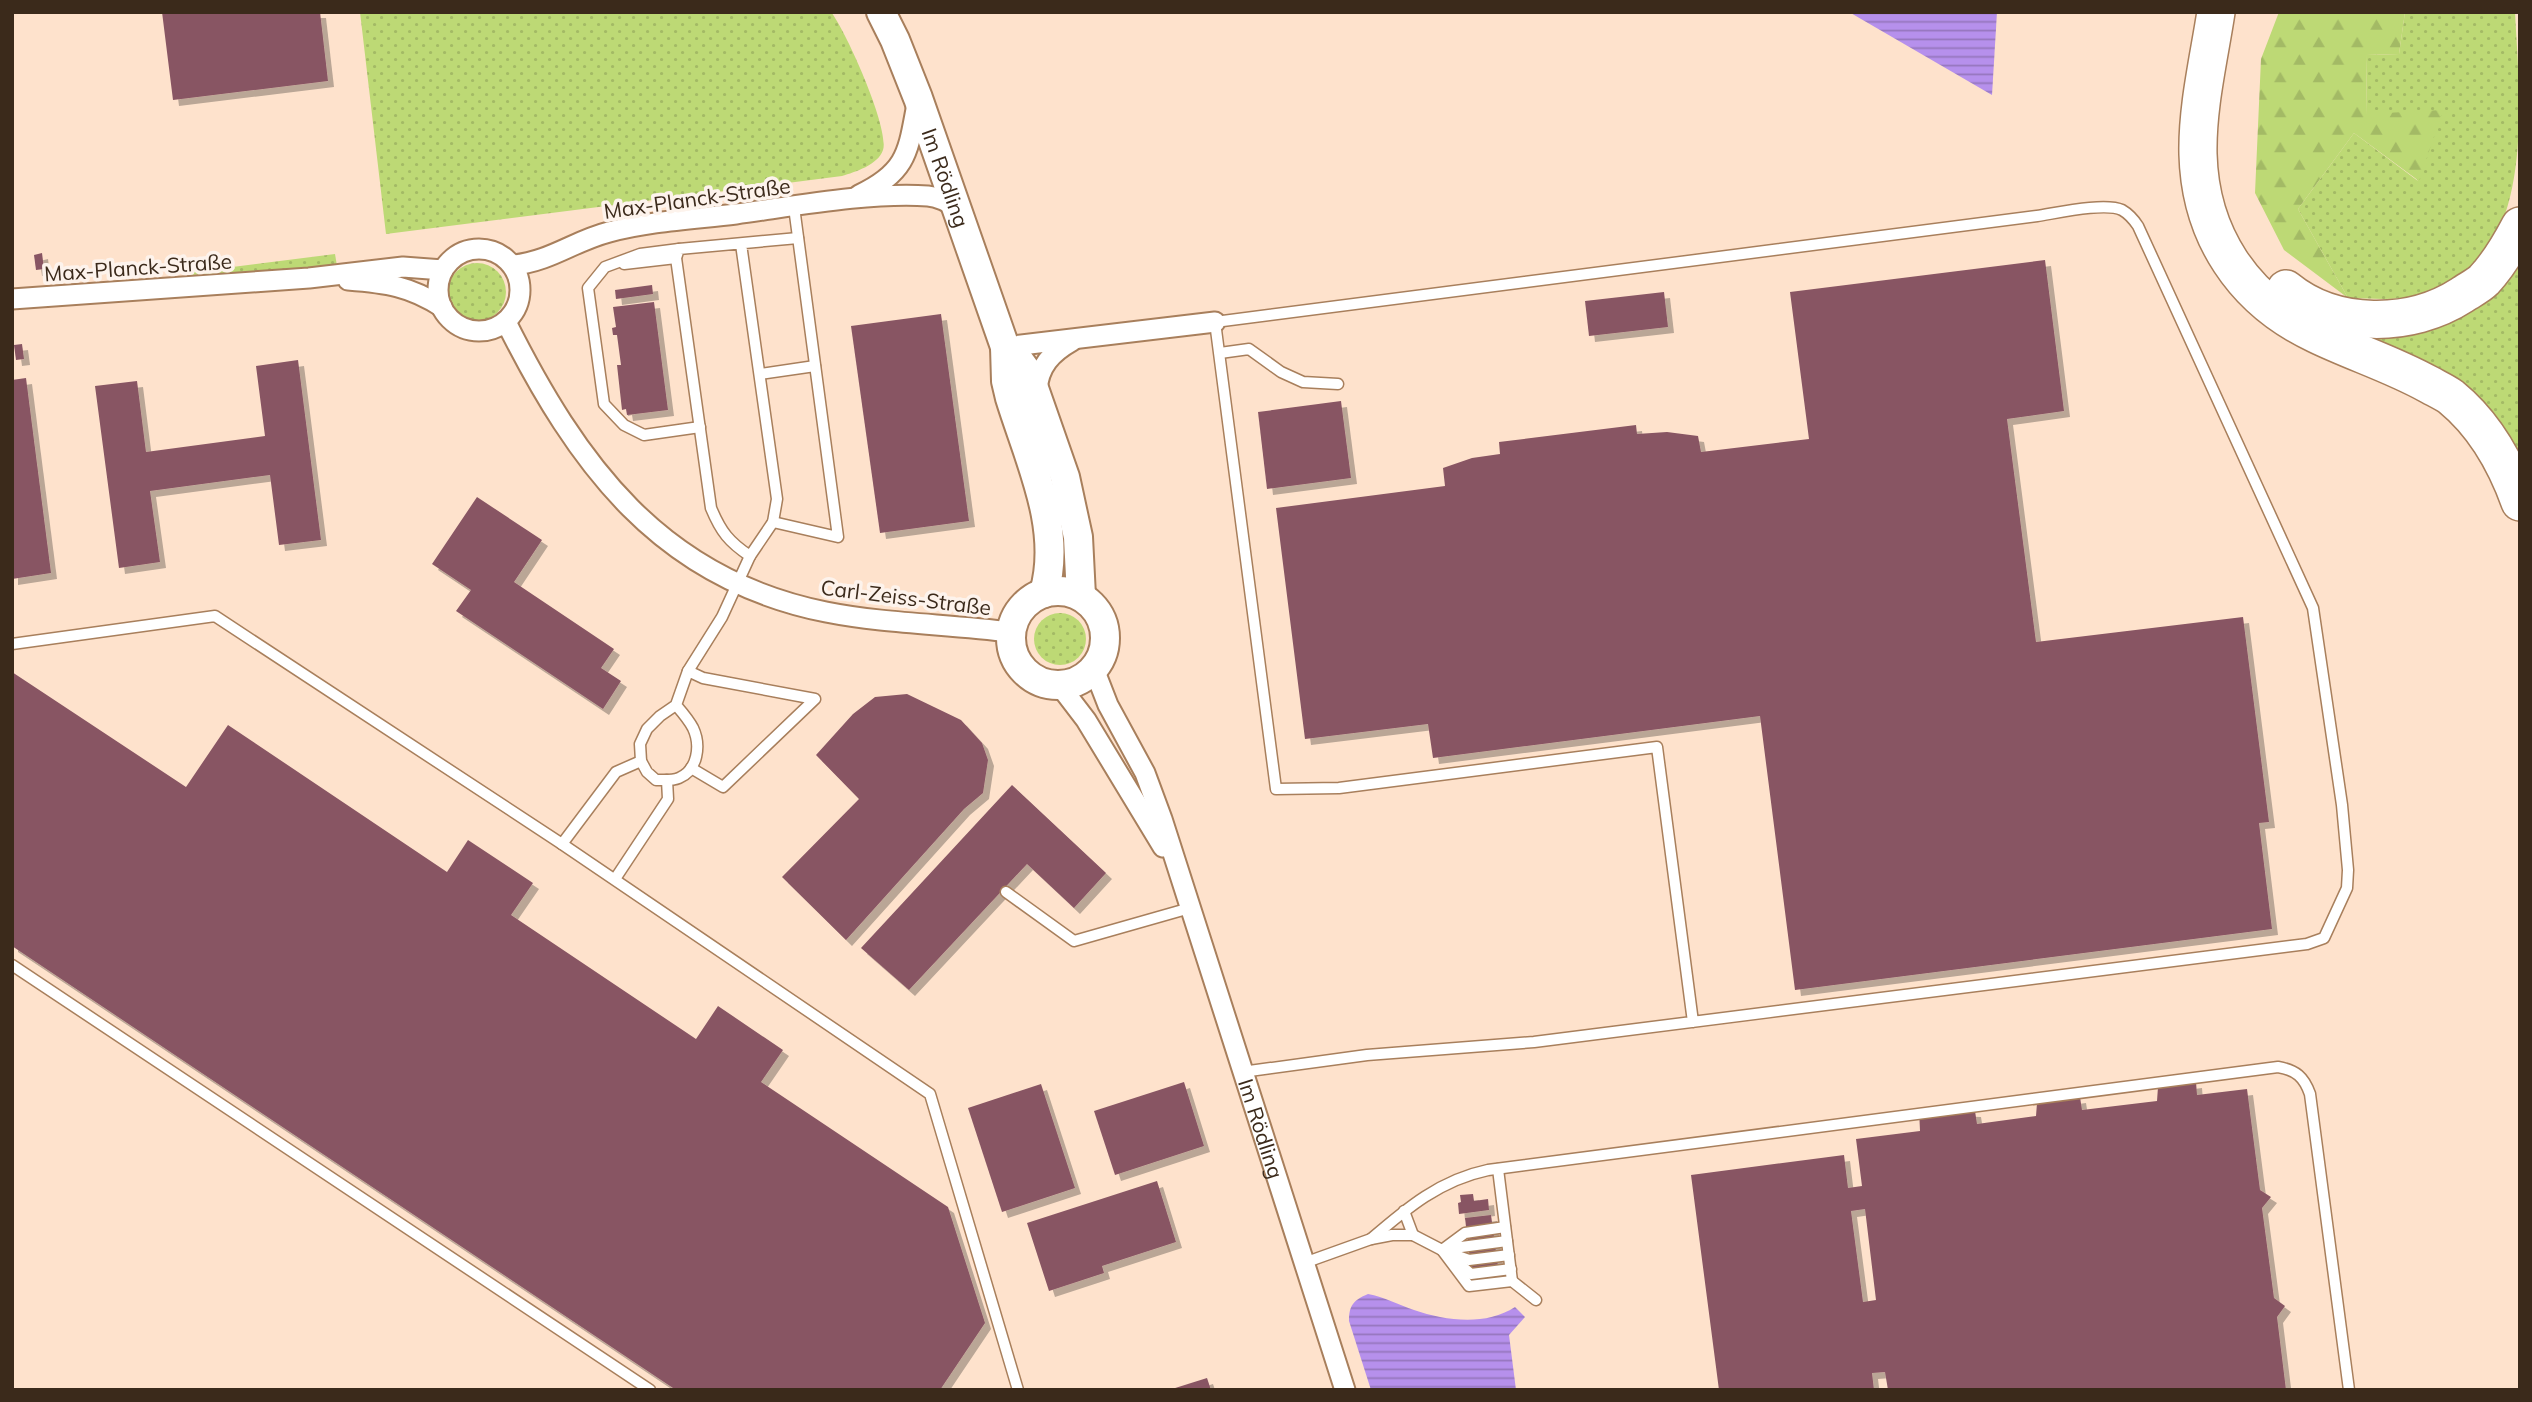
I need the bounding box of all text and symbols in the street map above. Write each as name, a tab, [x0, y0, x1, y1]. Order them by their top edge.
street label: Im Rödling	[917, 125, 975, 231]
street label: Max-Planck-Straße	[602, 172, 792, 224]
street label: Max-Planck-Straße	[43, 247, 233, 287]
street label: Carl-Zeiss-Straße	[819, 574, 993, 620]
street label: Im Rödling	[1233, 1075, 1289, 1182]

